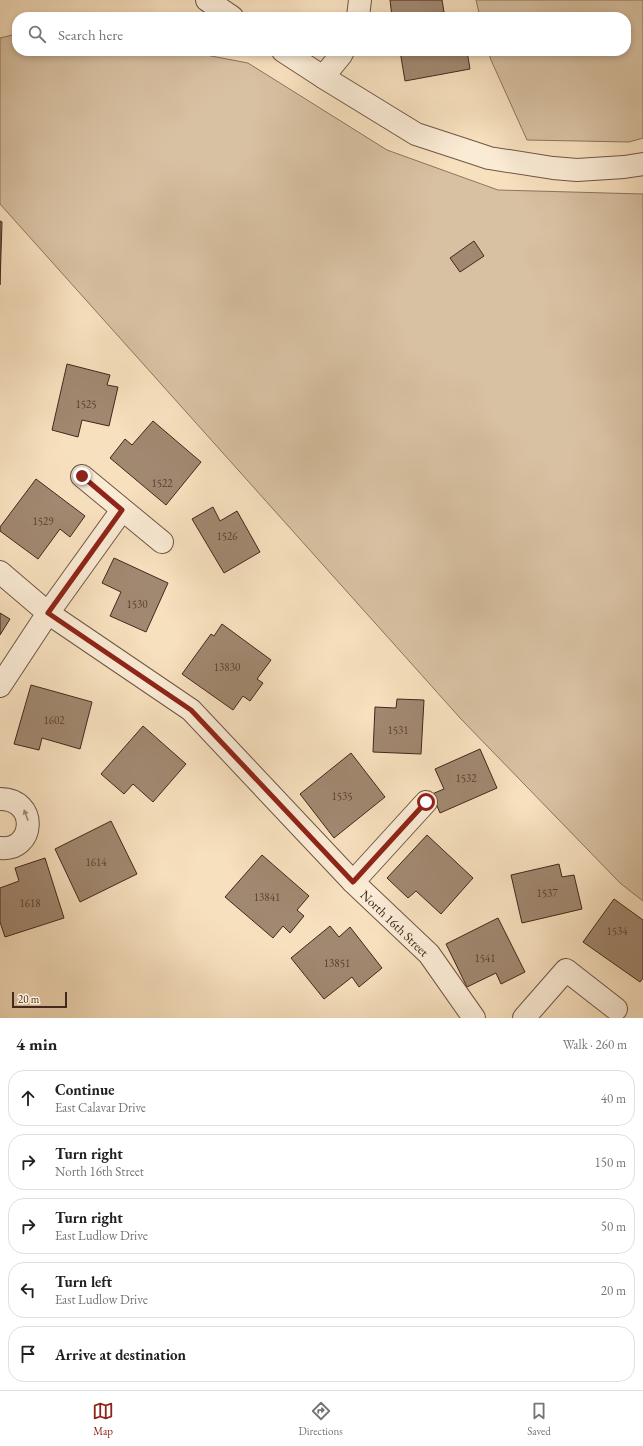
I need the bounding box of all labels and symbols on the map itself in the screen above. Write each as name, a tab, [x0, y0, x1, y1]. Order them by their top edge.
house number: 1525	[75, 397, 97, 411]
route end	[73, 467, 91, 485]
house number: 1522	[151, 476, 173, 490]
house number: 1529	[32, 514, 54, 528]
house number: 1526	[216, 529, 238, 543]
house number: 1530	[126, 597, 148, 611]
house number: 13830	[214, 660, 240, 674]
house number: 1602	[43, 713, 65, 727]
house number: 1531	[387, 723, 409, 737]
house number: 1532	[455, 771, 477, 785]
house number: 1535	[331, 789, 353, 803]
route start	[417, 793, 435, 811]
one-way arrow	[23, 809, 29, 821]
house number: 1614	[85, 855, 107, 869]
street label: North 16th Street	[357, 886, 433, 960]
house number: 1537	[536, 886, 558, 900]
house number: 13841	[254, 890, 280, 904]
house number: 1618	[19, 896, 41, 910]
house number: 1534	[606, 924, 628, 938]
house number: 1541	[474, 951, 496, 965]
house number: 13851	[324, 956, 350, 970]
scale bar	[12, 990, 67, 1009]

